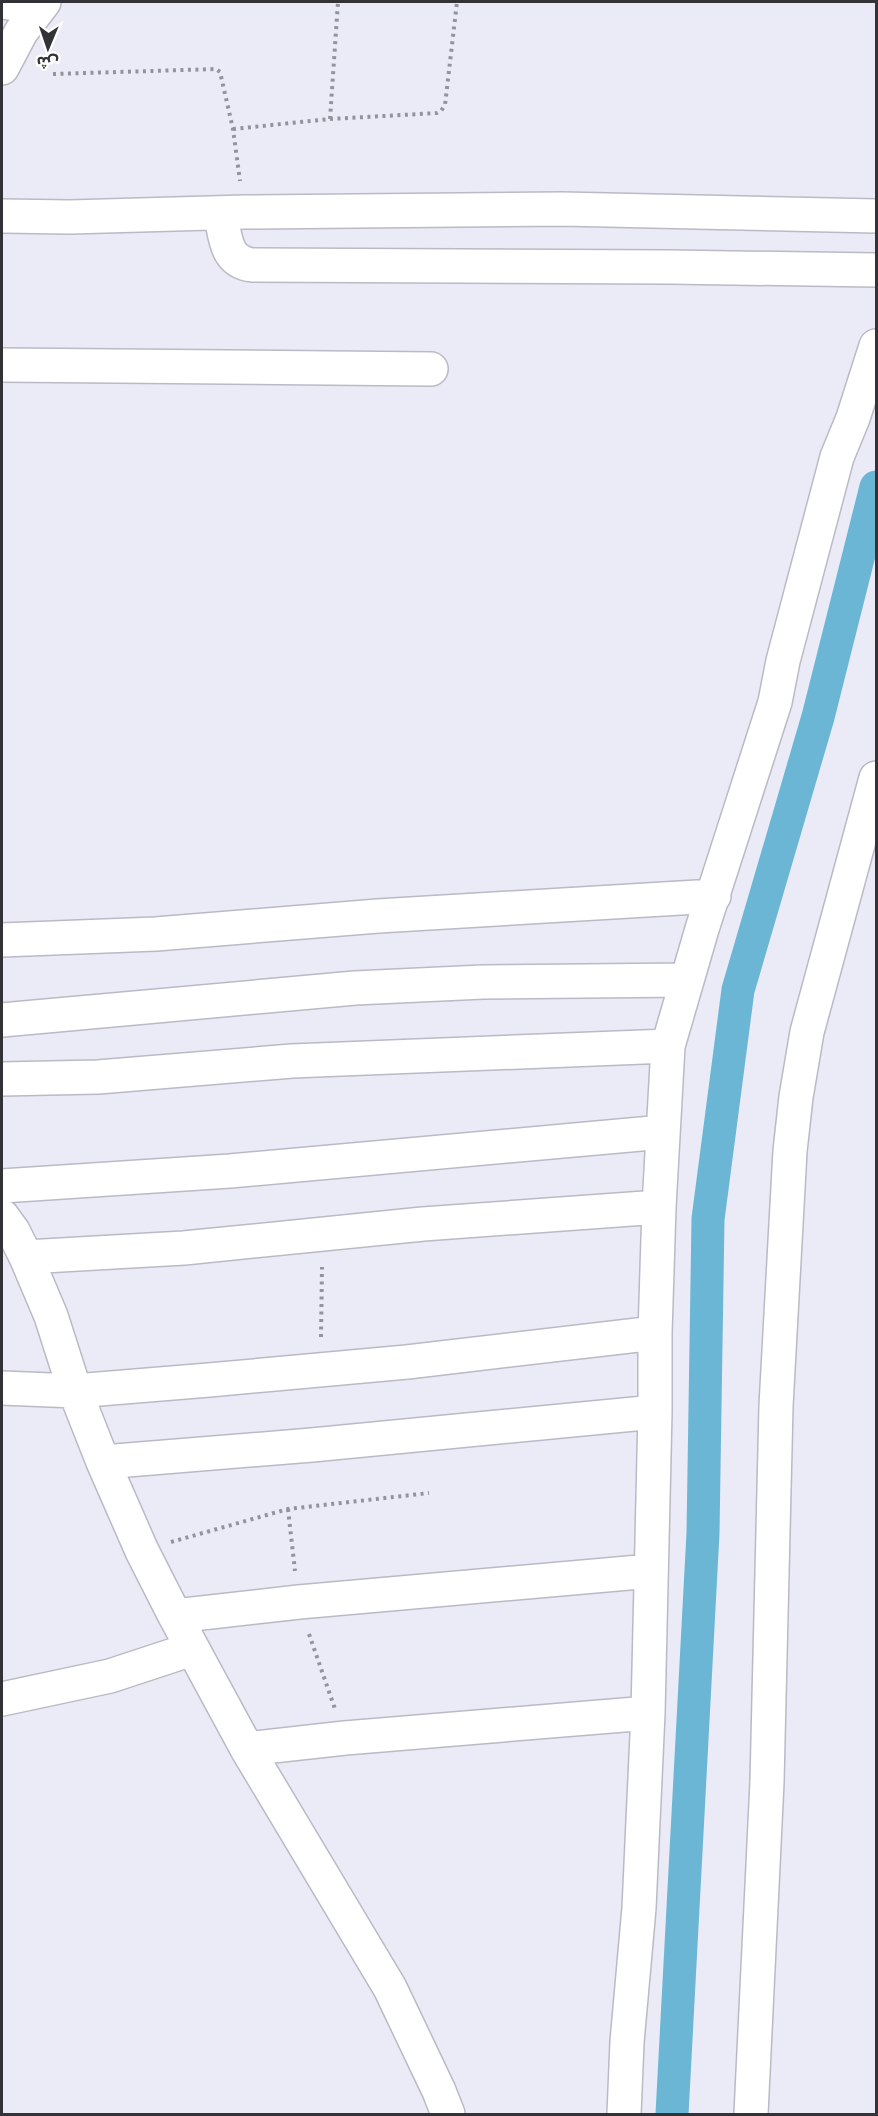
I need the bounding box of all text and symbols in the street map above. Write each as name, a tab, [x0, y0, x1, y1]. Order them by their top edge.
north arrow	[18, 18, 78, 78]
text: ش	[36, 53, 59, 72]

